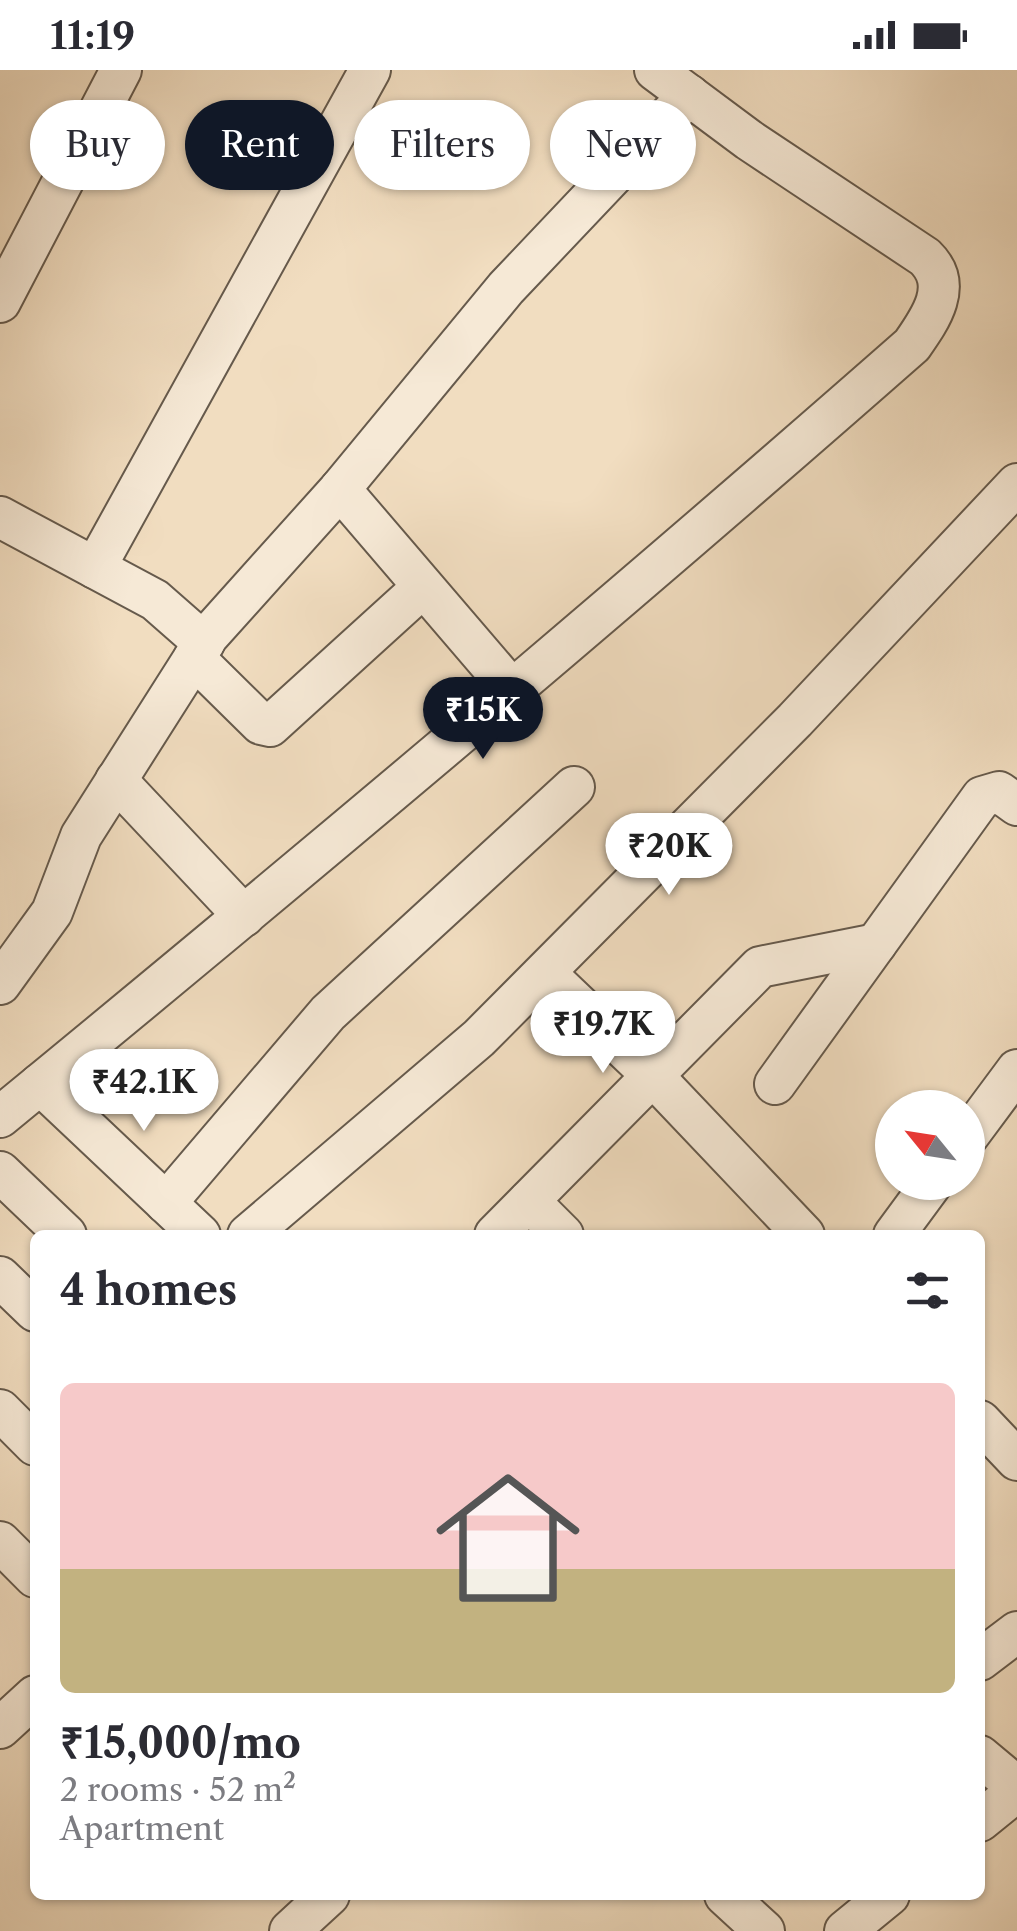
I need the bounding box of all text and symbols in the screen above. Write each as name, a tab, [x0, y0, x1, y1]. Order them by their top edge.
text: 11:19	[50, 12, 135, 59]
chip: Buy	[30, 100, 165, 190]
chip: Rent	[185, 100, 334, 190]
chip: Filters	[354, 100, 530, 190]
chip: New	[550, 100, 696, 190]
pin: ₹15K	[424, 677, 542, 762]
text: ₹15K	[445, 690, 521, 729]
pin: ₹20K	[610, 813, 728, 898]
text: ₹20K	[627, 826, 711, 865]
pin: ₹19.7K	[522, 991, 684, 1076]
text: ₹19.7K	[552, 1004, 654, 1043]
pin: ₹42.1K	[63, 1049, 225, 1134]
text: ₹42.1K	[92, 1062, 196, 1101]
north arrow	[875, 1090, 985, 1200]
map controls	[875, 1090, 985, 1200]
icon: filters	[900, 1263, 955, 1318]
text: 4 homes	[60, 1264, 237, 1316]
icon: home	[418, 1448, 598, 1628]
text: ₹15,000/mo	[60, 1717, 301, 1769]
text: 2 rooms · 52 m²	[60, 1770, 296, 1809]
text: Apartment	[60, 1809, 224, 1848]

